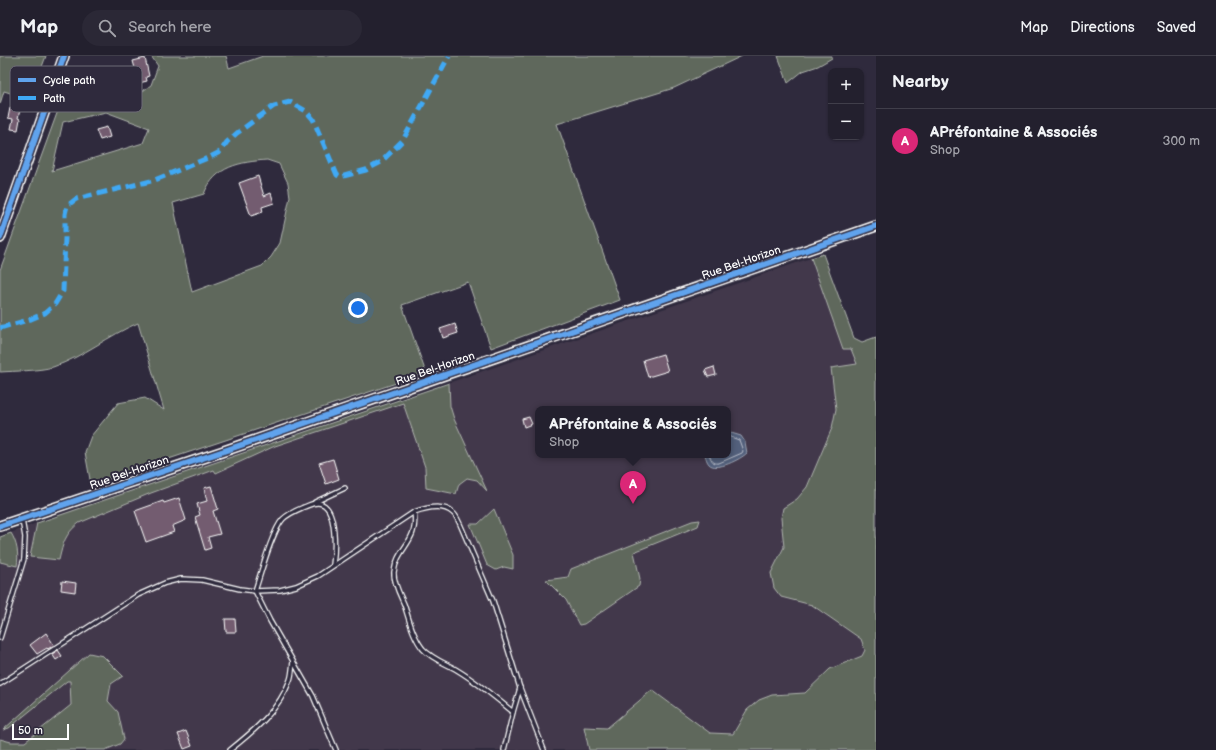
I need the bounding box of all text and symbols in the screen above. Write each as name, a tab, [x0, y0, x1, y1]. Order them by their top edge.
search box	[82, 10, 362, 46]
text: Map	[20, 16, 58, 39]
icon: search	[96, 17, 118, 39]
text: Search here	[128, 18, 211, 37]
text: Map	[1020, 19, 1048, 36]
text: Directions	[1070, 19, 1135, 36]
text: Saved	[1157, 19, 1196, 36]
legend	[10, 66, 142, 112]
map controls	[828, 68, 864, 140]
button: +	[828, 68, 864, 104]
text: Nearby	[892, 72, 949, 92]
text: Cycle path	[43, 74, 95, 87]
text: Path	[43, 92, 65, 105]
button: −	[828, 104, 864, 140]
text: APréfontaine & Associés	[930, 123, 1097, 142]
text: A	[901, 133, 909, 149]
text: 300 m	[1162, 133, 1200, 149]
text: Shop	[930, 142, 960, 158]
street label: Rue Bel-Horizon	[700, 243, 782, 282]
your location	[348, 298, 368, 318]
street label: Rue Bel-Horizon	[394, 349, 476, 388]
popup	[535, 406, 731, 458]
text: APréfontaine & Associés	[549, 415, 717, 434]
text: Shop	[549, 434, 579, 450]
street label: Rue Bel-Horizon	[88, 453, 170, 492]
pin: A	[620, 471, 646, 504]
scale bar	[12, 722, 69, 741]
text: 50 m	[18, 724, 43, 737]

